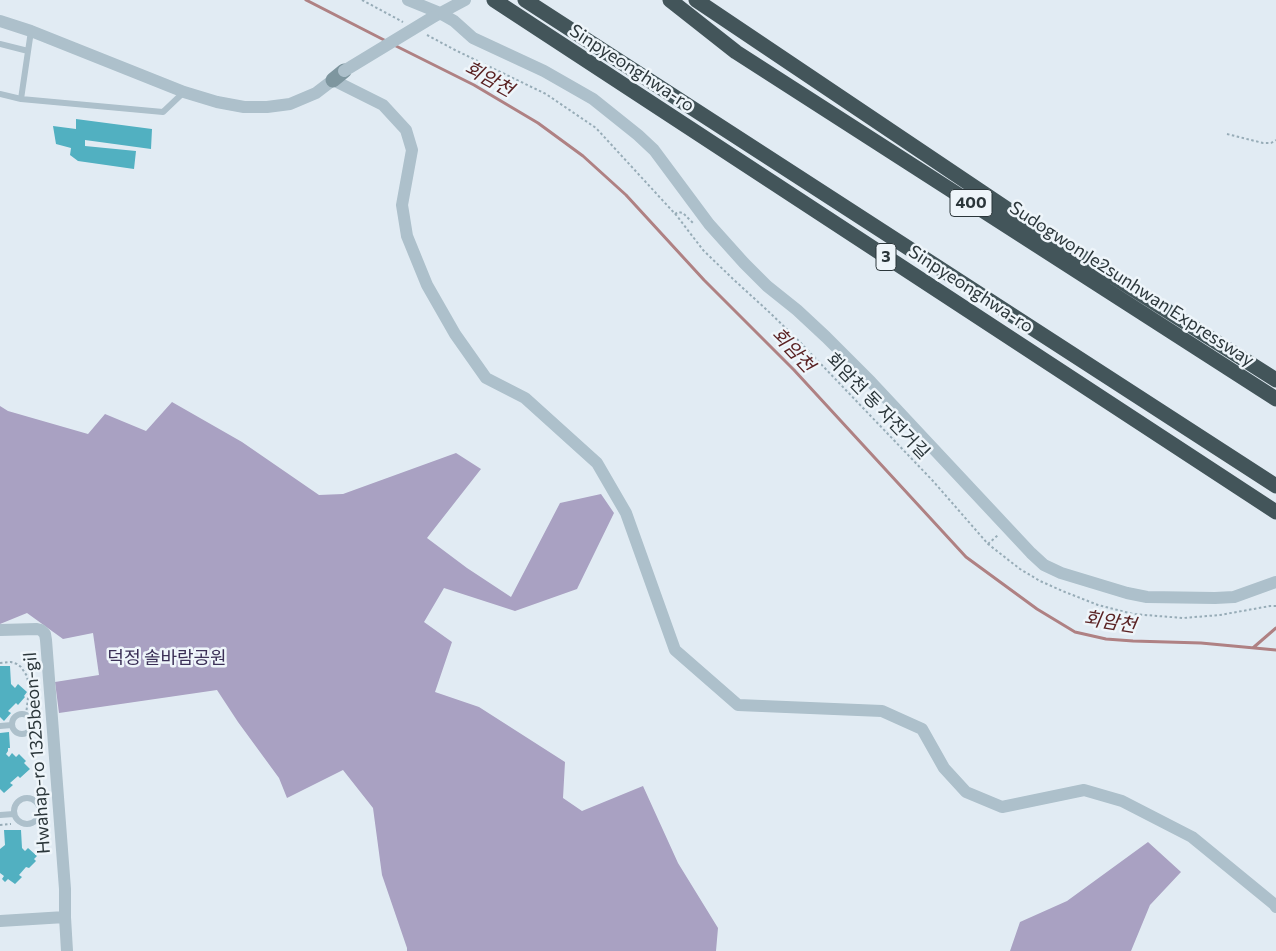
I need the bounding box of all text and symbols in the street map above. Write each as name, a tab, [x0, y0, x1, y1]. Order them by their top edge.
street label: Sinpyeonghwa-ro	[566, 20, 698, 116]
water label: 회암천	[461, 56, 517, 102]
road number: 400	[950, 190, 992, 217]
street label: Sudogwon Je2sunhwan Expressway	[1006, 197, 1258, 371]
street label: Sinpyeonghwa-ro	[905, 241, 1037, 337]
road number: 3	[876, 243, 896, 270]
water label: 회암천	[767, 323, 819, 377]
street label: 회암천 동 자전거길	[822, 348, 934, 464]
water label: 회암천	[1082, 607, 1138, 637]
park label: 덕정 솔바람공원	[107, 647, 227, 669]
street label: Hwahap-ro 1325beon-gil	[19, 651, 55, 855]

